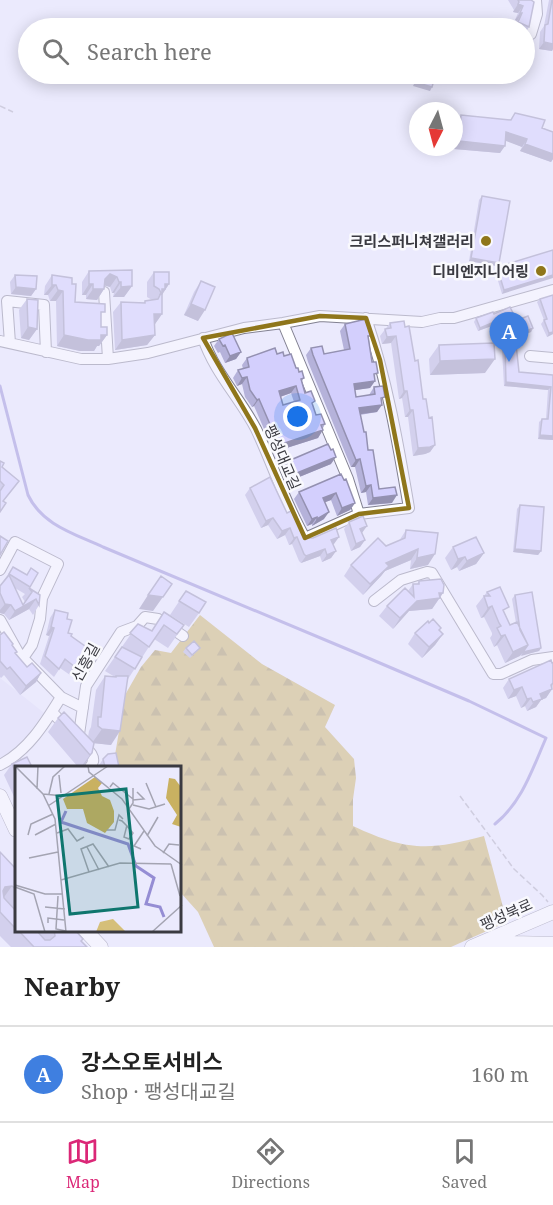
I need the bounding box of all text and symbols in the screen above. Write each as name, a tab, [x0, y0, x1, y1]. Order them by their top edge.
search box	[18, 18, 535, 84]
icon: search	[39, 35, 72, 68]
text: Search here	[87, 36, 212, 66]
north arrow	[409, 102, 463, 156]
place label: 크리스퍼니쳐갤러리	[350, 231, 474, 251]
marker: 크리스퍼니쳐갤러리	[479, 234, 493, 248]
place label: 디비엔지니어링	[432, 261, 529, 281]
marker: 디비엔지니어링	[534, 264, 548, 278]
pin: A	[490, 312, 528, 362]
your location	[283, 402, 312, 431]
street label: 팽성대교길	[260, 421, 306, 493]
street label: 신흥길	[66, 639, 104, 685]
inset map	[15, 766, 182, 932]
street label: 팽성북로	[477, 894, 535, 934]
text: Nearby	[24, 968, 120, 1004]
text: 강스오토서비스	[81, 1046, 223, 1076]
text: A	[36, 1061, 51, 1088]
text: 160 m	[471, 1061, 529, 1088]
text: Shop · 팽성대교길	[81, 1078, 236, 1105]
tab: Map	[66, 1135, 100, 1193]
tab: Directions	[232, 1135, 310, 1193]
tab: Saved	[442, 1135, 487, 1193]

